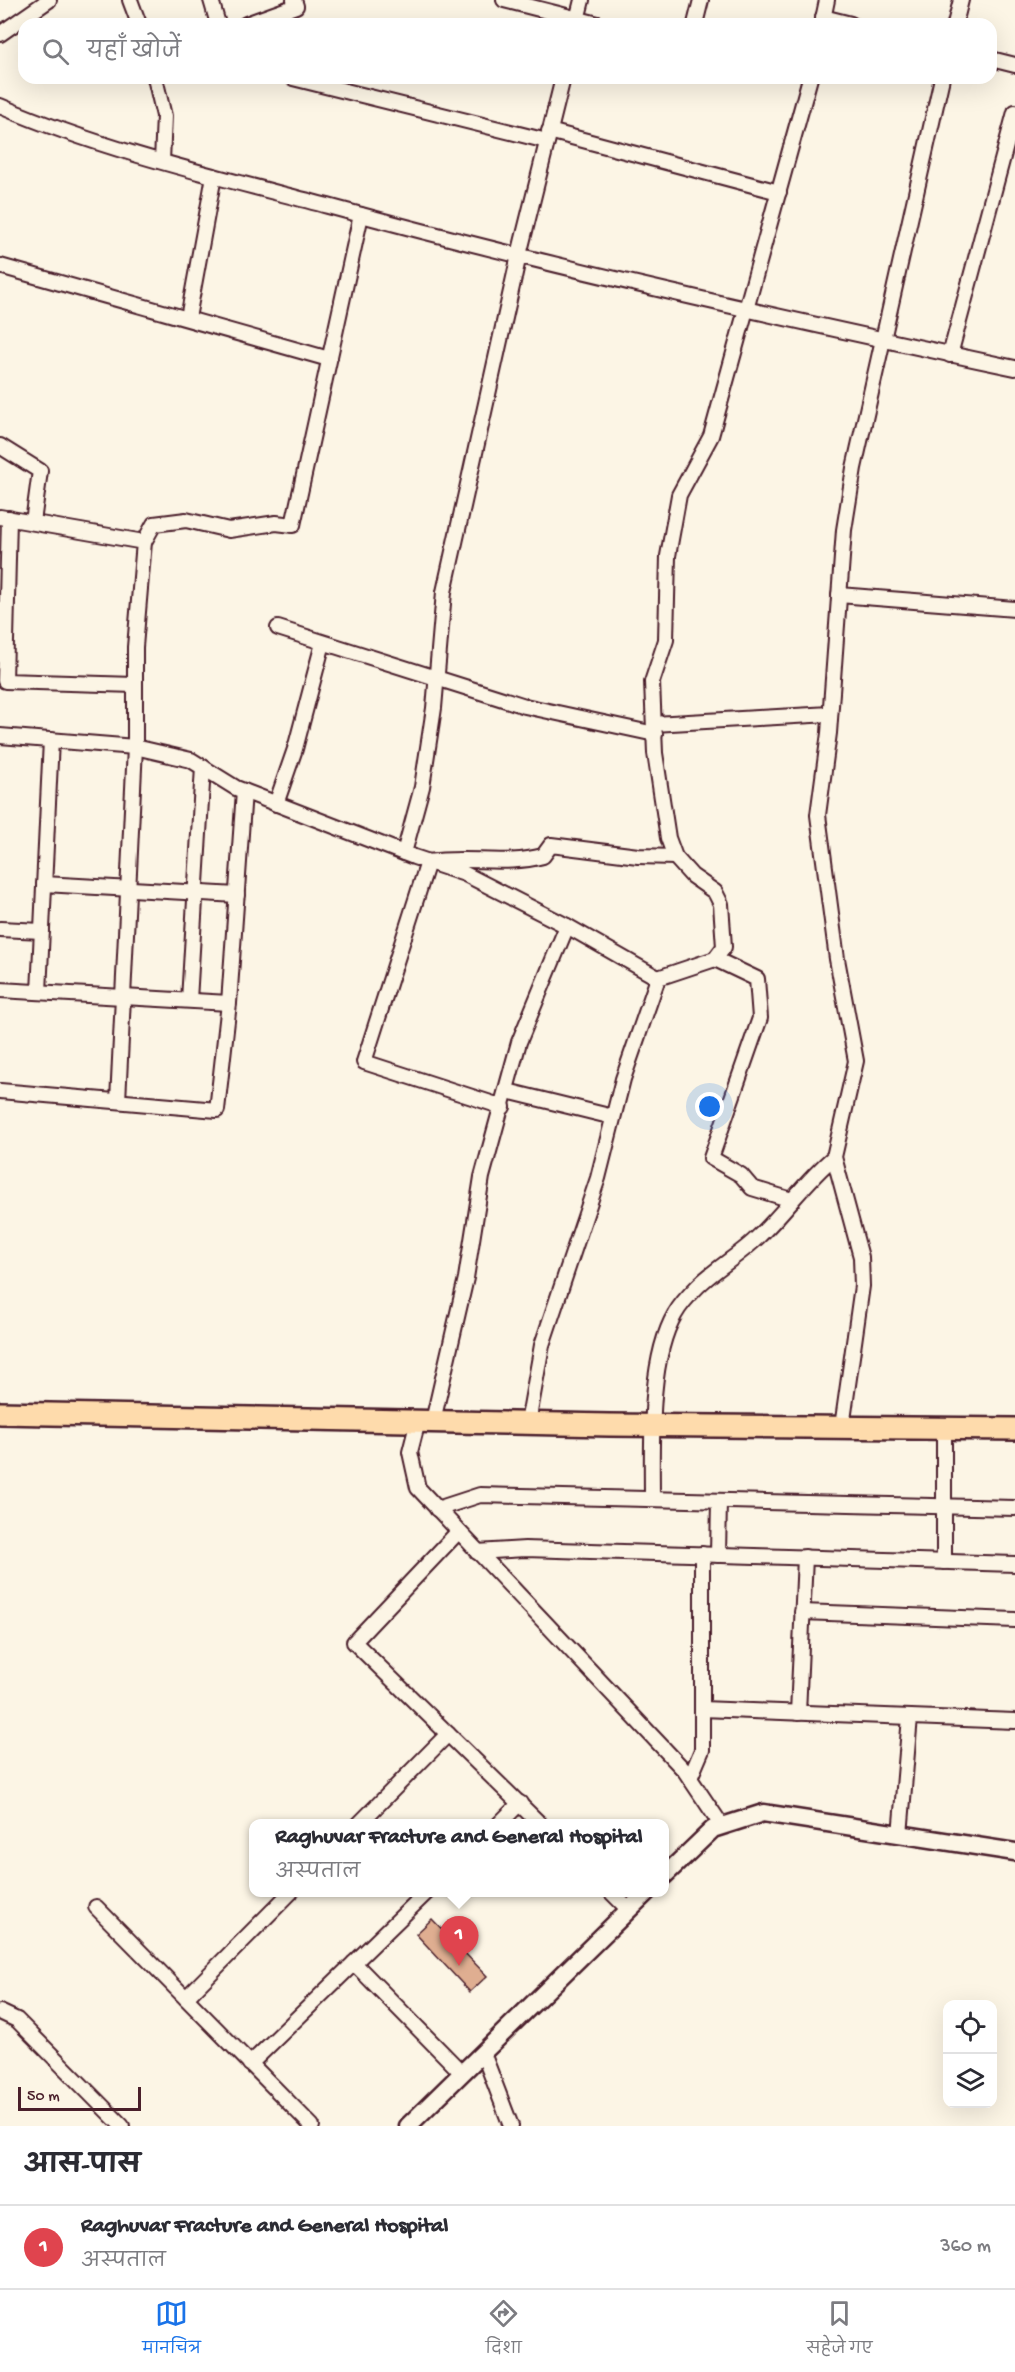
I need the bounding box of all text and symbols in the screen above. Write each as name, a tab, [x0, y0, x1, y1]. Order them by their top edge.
search box	[18, 18, 997, 84]
icon: search	[39, 35, 72, 68]
text: यहाँ खोजें	[87, 40, 181, 66]
your location	[695, 1092, 724, 1121]
popup	[249, 1819, 669, 1897]
text: Raghuvar Fracture and General Hospital	[275, 1825, 643, 1851]
text: अस्पताल	[275, 1862, 360, 1885]
pin: 1	[440, 1916, 478, 1966]
map controls	[943, 2000, 997, 2108]
button: locate	[943, 2000, 997, 2054]
button: layers	[943, 2054, 997, 2108]
scale bar	[18, 2084, 141, 2112]
text: 50 m	[27, 2088, 60, 2107]
text: आस-पास	[24, 2152, 141, 2183]
text: Raghuvar Fracture and General Hospital	[81, 2214, 448, 2240]
text: 1	[39, 2236, 48, 2259]
text: 360 m	[940, 2236, 991, 2259]
text: अस्पताल	[81, 2251, 166, 2274]
tab: मानचित्र	[142, 2297, 201, 2365]
tab: दिशा	[486, 2297, 522, 2365]
tab: सहेजे गए	[807, 2297, 873, 2365]

